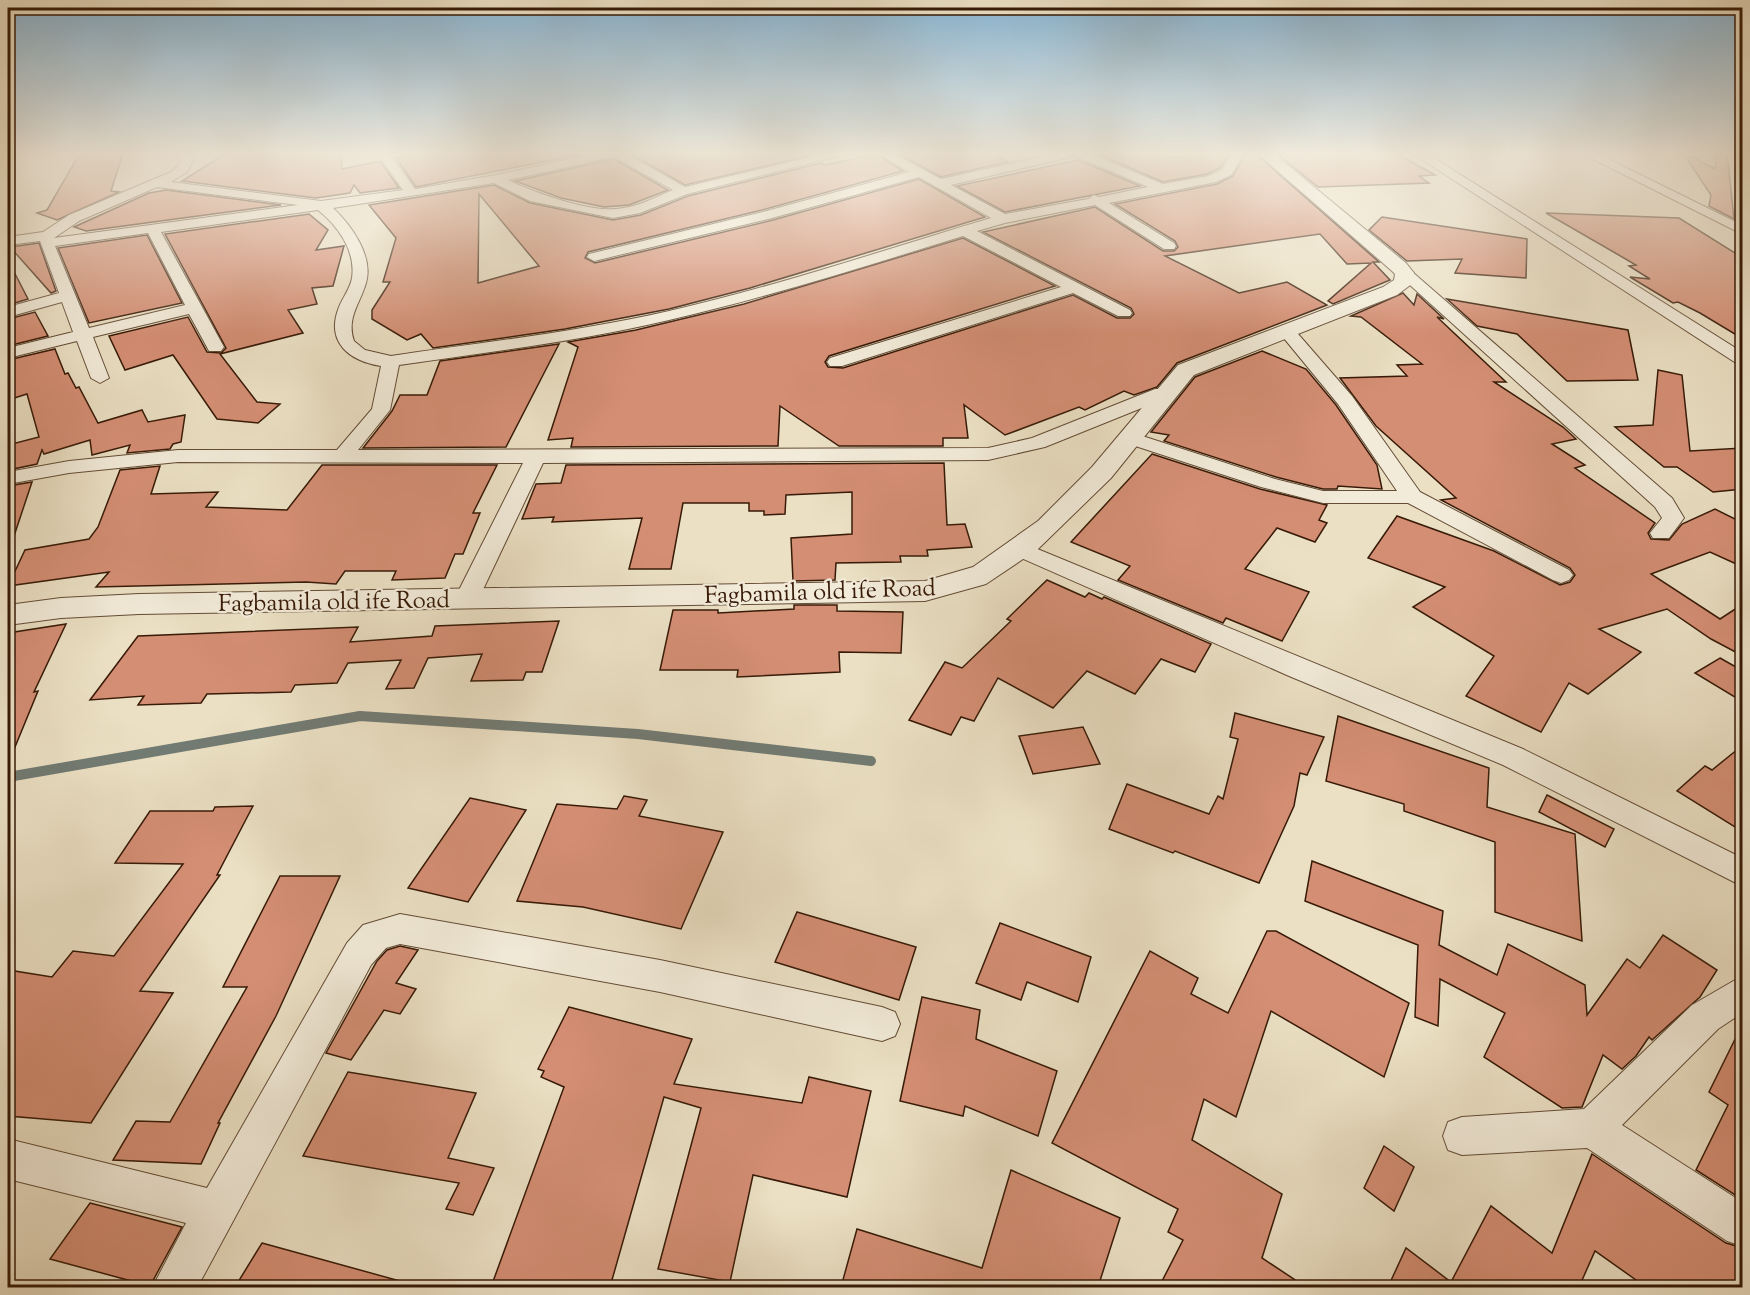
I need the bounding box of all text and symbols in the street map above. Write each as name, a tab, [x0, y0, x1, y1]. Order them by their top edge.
street label: Fagbamila old ife Road	[704, 572, 937, 614]
street label: Fagbamila old ife Road	[218, 584, 451, 622]

